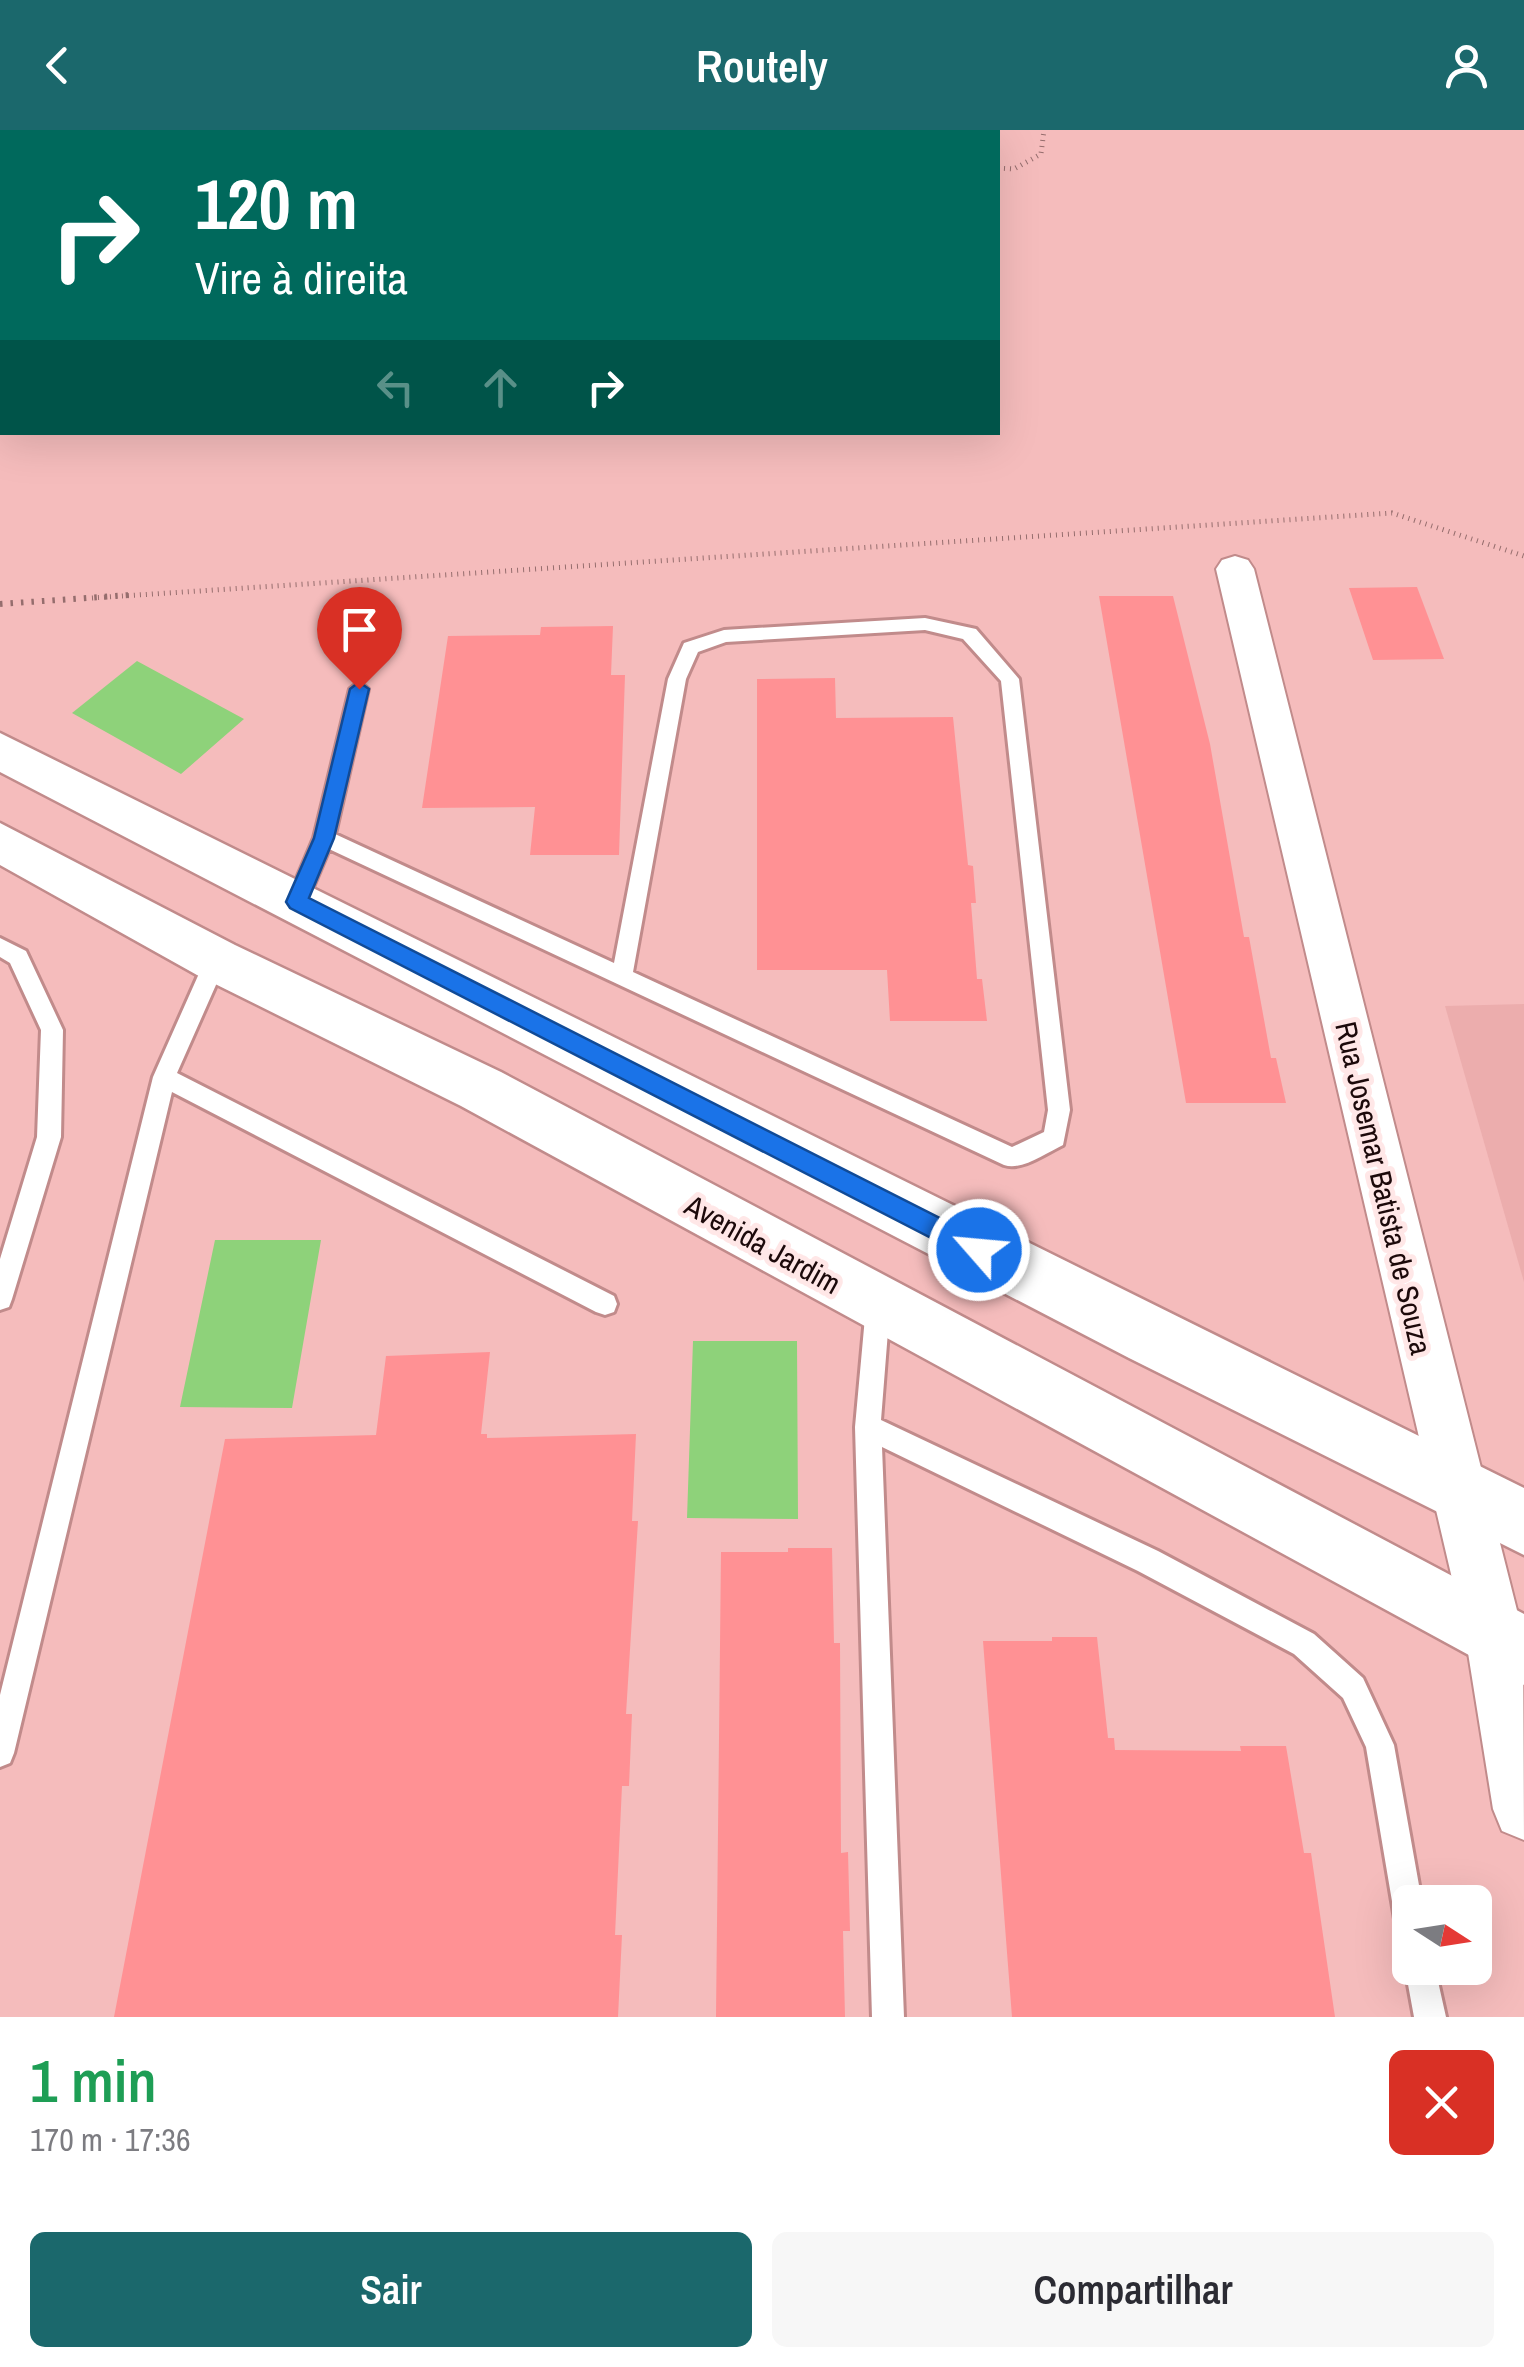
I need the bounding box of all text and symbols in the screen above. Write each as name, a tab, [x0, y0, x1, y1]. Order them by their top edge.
text: Routely	[696, 35, 828, 96]
icon: back	[30, 38, 85, 93]
icon: person	[1439, 38, 1494, 93]
text: 120 m	[195, 157, 358, 251]
icon: right	[30, 170, 160, 300]
text: Vire à direita	[195, 247, 408, 308]
icon: left	[368, 360, 423, 415]
icon: ahead	[473, 360, 528, 415]
icon: right	[578, 360, 633, 415]
pin	[317, 587, 402, 690]
icon: arrive	[332, 602, 387, 657]
street label: Rua Josemar Batista de Souza	[1326, 1018, 1442, 1359]
street label: Avenida Jardim	[677, 1184, 848, 1303]
position arrow	[927, 1198, 1031, 1302]
north arrow	[1392, 1885, 1492, 1985]
map controls	[1392, 1885, 1492, 1985]
text: 1 min	[30, 2040, 157, 2121]
button: close	[1389, 2050, 1494, 2155]
text: 170 m · 17:36	[30, 2118, 190, 2161]
button: Sair	[30, 2232, 752, 2347]
button: Compartilhar	[772, 2232, 1494, 2347]

